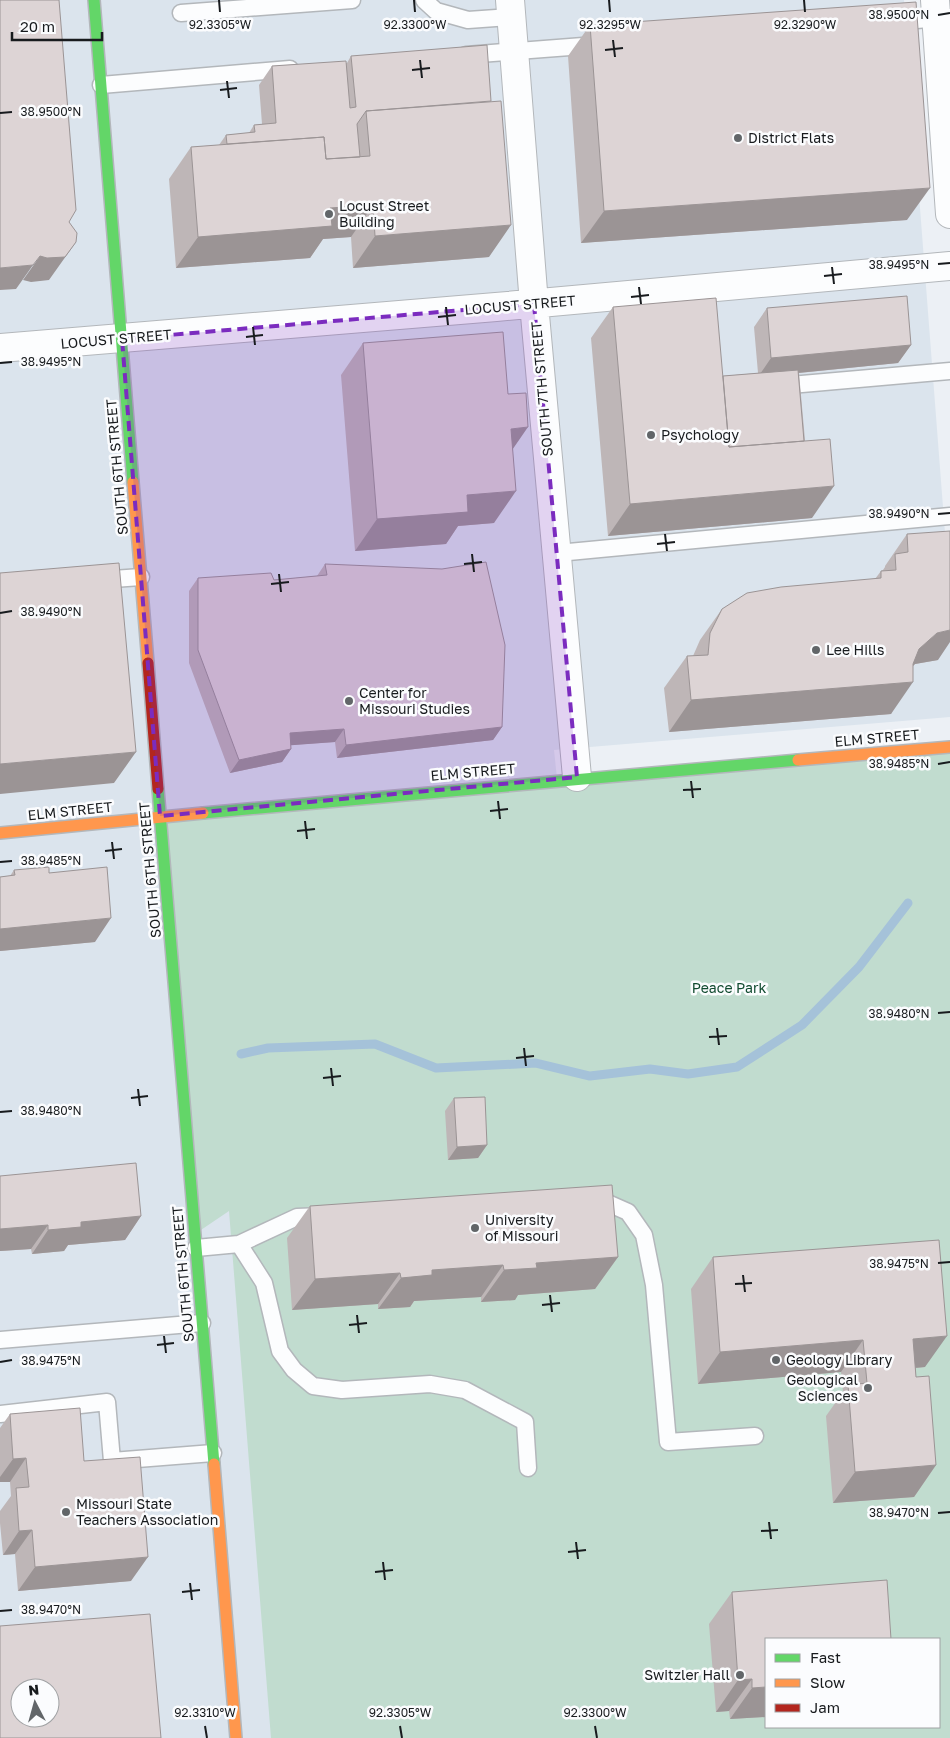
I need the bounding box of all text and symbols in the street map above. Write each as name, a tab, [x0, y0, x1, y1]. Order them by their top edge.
text: 38.9500°N	[869, 7, 929, 22]
scale bar	[12, 10, 102, 42]
text: 20 m	[20, 17, 55, 35]
text: 92.3305°W	[189, 17, 252, 32]
text: 92.3300°W	[384, 17, 447, 32]
text: 92.3295°W	[579, 17, 642, 32]
text: 92.3290°W	[774, 17, 837, 32]
text: 38.9500°N	[21, 104, 81, 119]
place label: District Flats	[748, 129, 834, 146]
marker: District Flats	[732, 132, 744, 144]
place label: Locust Street Building	[339, 197, 429, 230]
marker: Locust Street Building	[323, 208, 335, 220]
text: 38.9495°N	[869, 257, 929, 272]
street label: LOCUST STREET	[464, 291, 577, 318]
street label: SOUTH 7TH STREET	[527, 320, 556, 457]
street label: LOCUST STREET	[60, 325, 173, 352]
text: 38.9495°N	[21, 354, 81, 369]
street label: SOUTH 6TH STREET	[102, 398, 131, 536]
place label: Psychology	[661, 426, 739, 443]
marker: Psychology	[645, 429, 657, 441]
text: 38.9490°N	[868, 506, 930, 521]
text: 38.9490°N	[20, 604, 82, 619]
place label: Lee Hills	[826, 641, 884, 658]
marker: Lee Hills	[810, 644, 822, 656]
place label: Center for Missouri Studies	[359, 684, 470, 717]
marker: Center for Missouri Studies	[343, 695, 355, 707]
street label: ELM STREET	[834, 725, 920, 750]
text: 38.9485°N	[869, 756, 929, 771]
street label: ELM STREET	[430, 759, 516, 784]
street label: ELM STREET	[27, 798, 113, 823]
street label: SOUTH 6TH STREET	[135, 801, 164, 939]
text: 38.9485°N	[21, 853, 81, 868]
park label: Peace Park	[692, 979, 766, 996]
text: 38.9480°N	[868, 1006, 930, 1021]
text: 38.9480°N	[20, 1103, 82, 1118]
street label: SOUTH 6TH STREET	[168, 1205, 197, 1343]
place label: University of Missouri	[485, 1211, 559, 1244]
marker: University of Missouri	[469, 1222, 481, 1234]
text: 38.9475°N	[869, 1256, 929, 1271]
place label: Geology Library	[786, 1351, 893, 1368]
text: 38.9475°N	[21, 1353, 81, 1368]
marker: Geology Library	[770, 1354, 782, 1366]
place label: Geological Sciences	[786, 1371, 858, 1404]
marker: Geological Sciences	[862, 1382, 874, 1394]
place label: Missouri State Teachers Association	[76, 1495, 218, 1528]
text: 38.9470°N	[869, 1505, 929, 1520]
marker: Missouri State Teachers Association	[60, 1506, 72, 1518]
text: 38.9470°N	[21, 1602, 81, 1617]
legend	[765, 1638, 940, 1728]
text: Fast	[810, 1648, 841, 1666]
place label: Switzler Hall	[644, 1666, 730, 1683]
marker: Switzler Hall	[734, 1669, 746, 1681]
text: Slow	[810, 1673, 845, 1691]
north arrow	[10, 1678, 60, 1728]
text: N	[27, 1681, 40, 1699]
text: Jam	[810, 1698, 840, 1716]
text: 92.3310°W	[174, 1705, 236, 1720]
text: 92.3305°W	[369, 1705, 432, 1720]
text: 92.3300°W	[564, 1705, 627, 1720]

